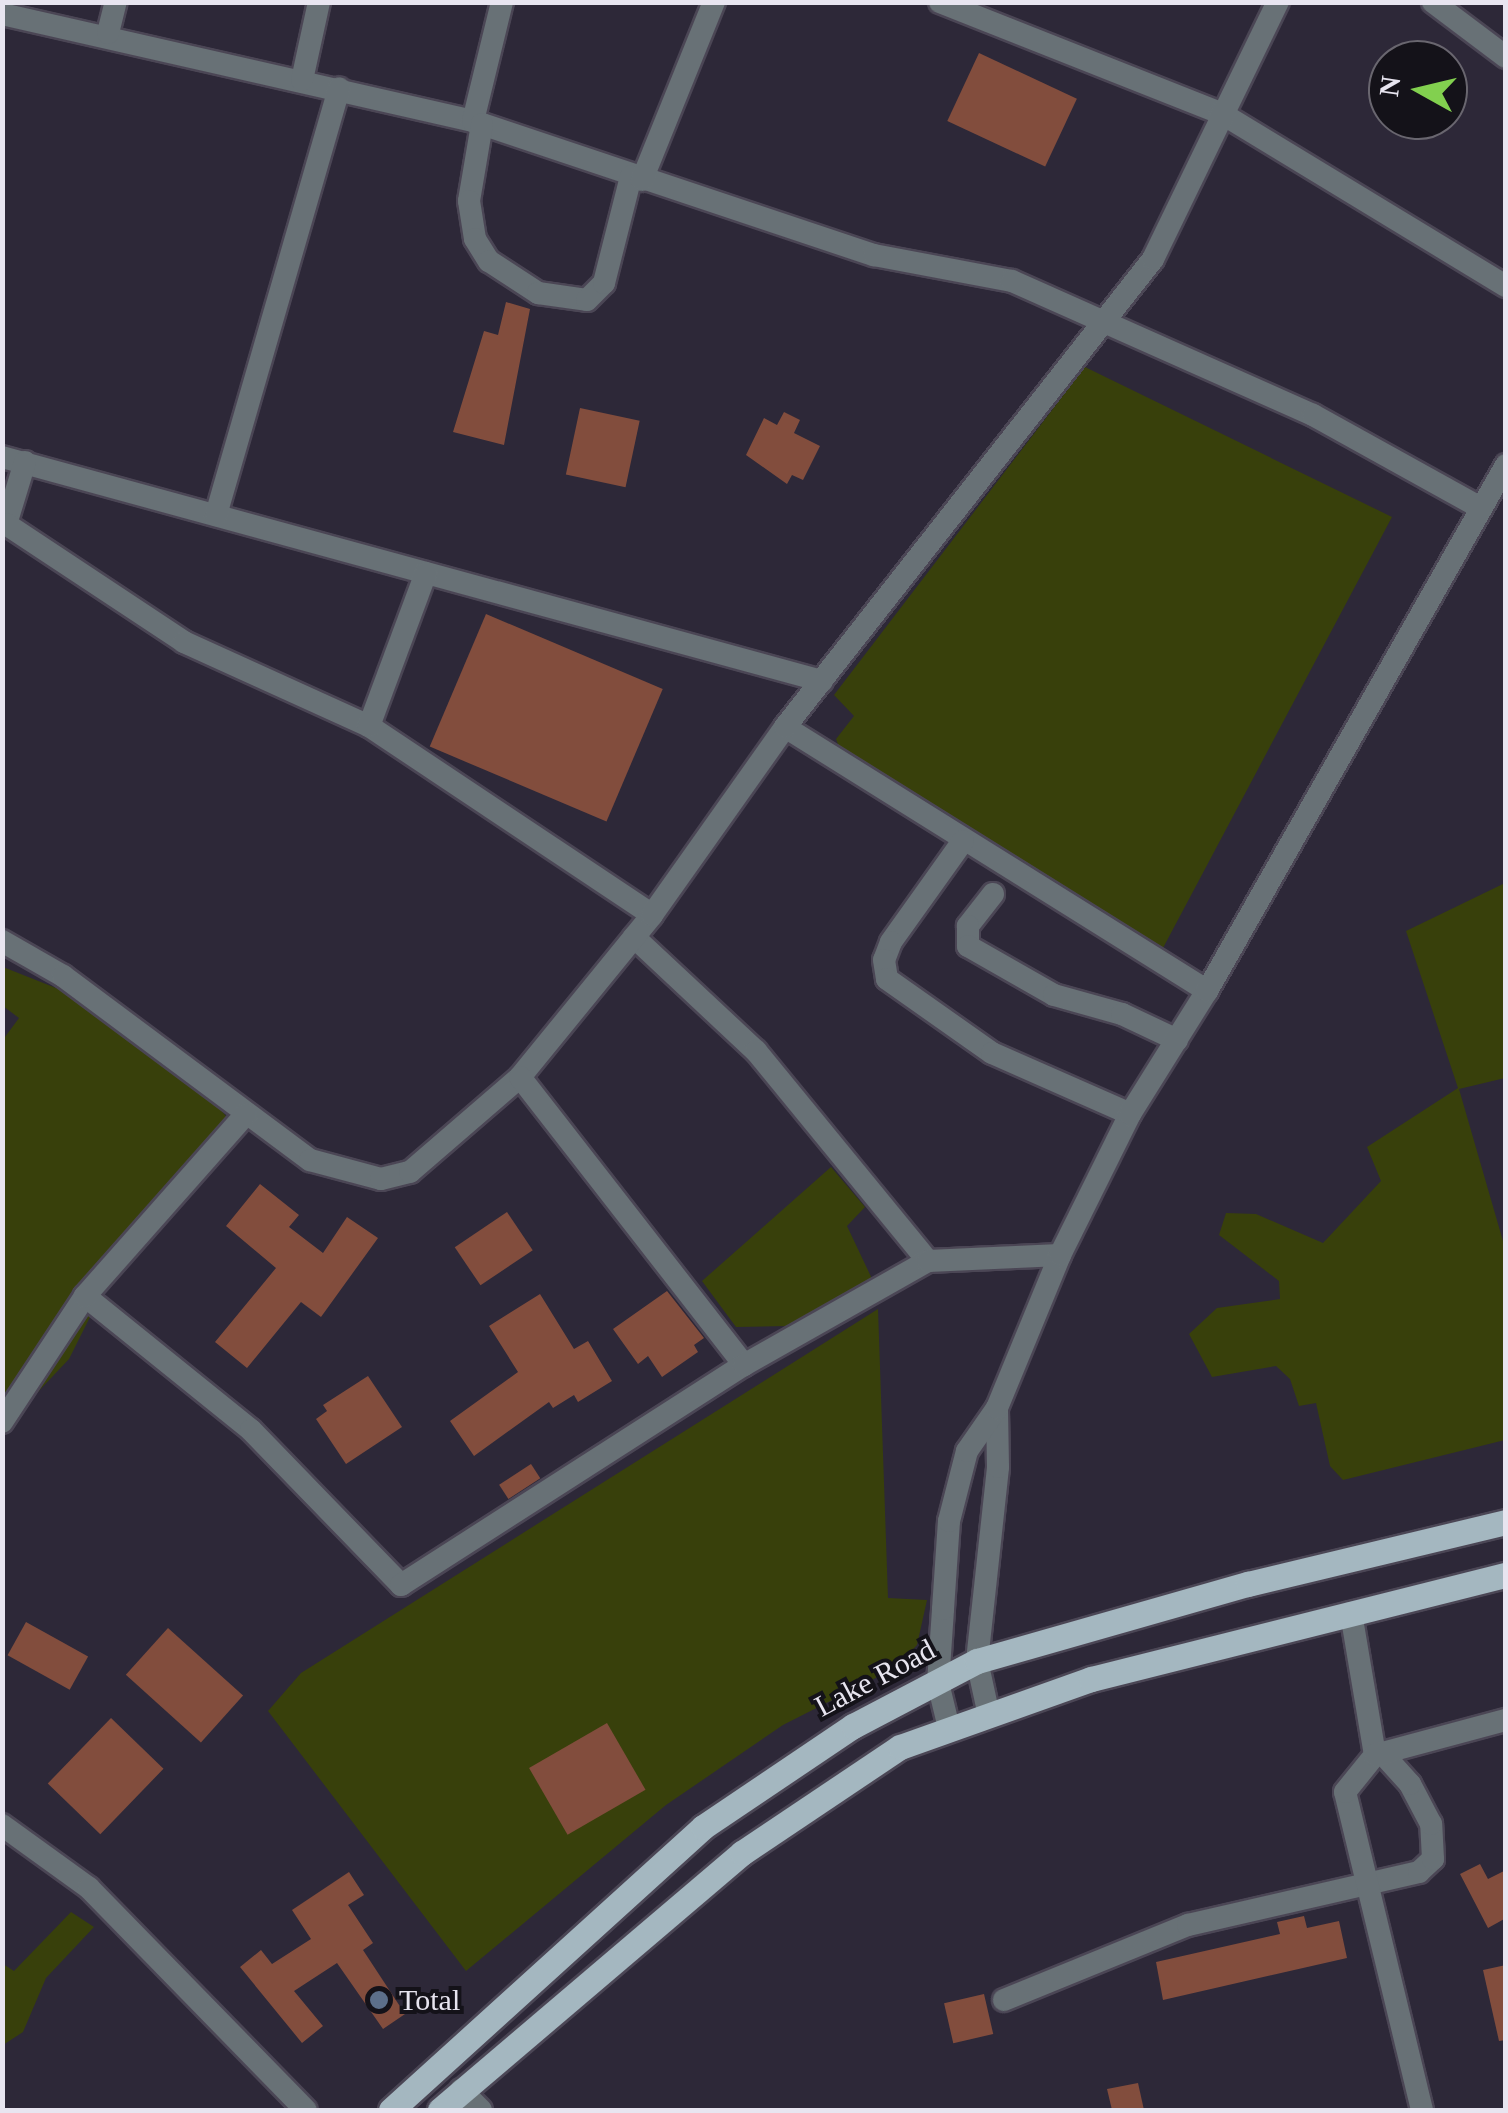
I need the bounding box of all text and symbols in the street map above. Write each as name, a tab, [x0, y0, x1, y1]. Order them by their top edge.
north arrow	[1368, 40, 1468, 140]
text: N	[1373, 74, 1407, 98]
street label: Lake Road	[809, 1631, 941, 1725]
place label: Total	[399, 1982, 460, 2018]
marker: Total	[368, 1989, 390, 2011]

